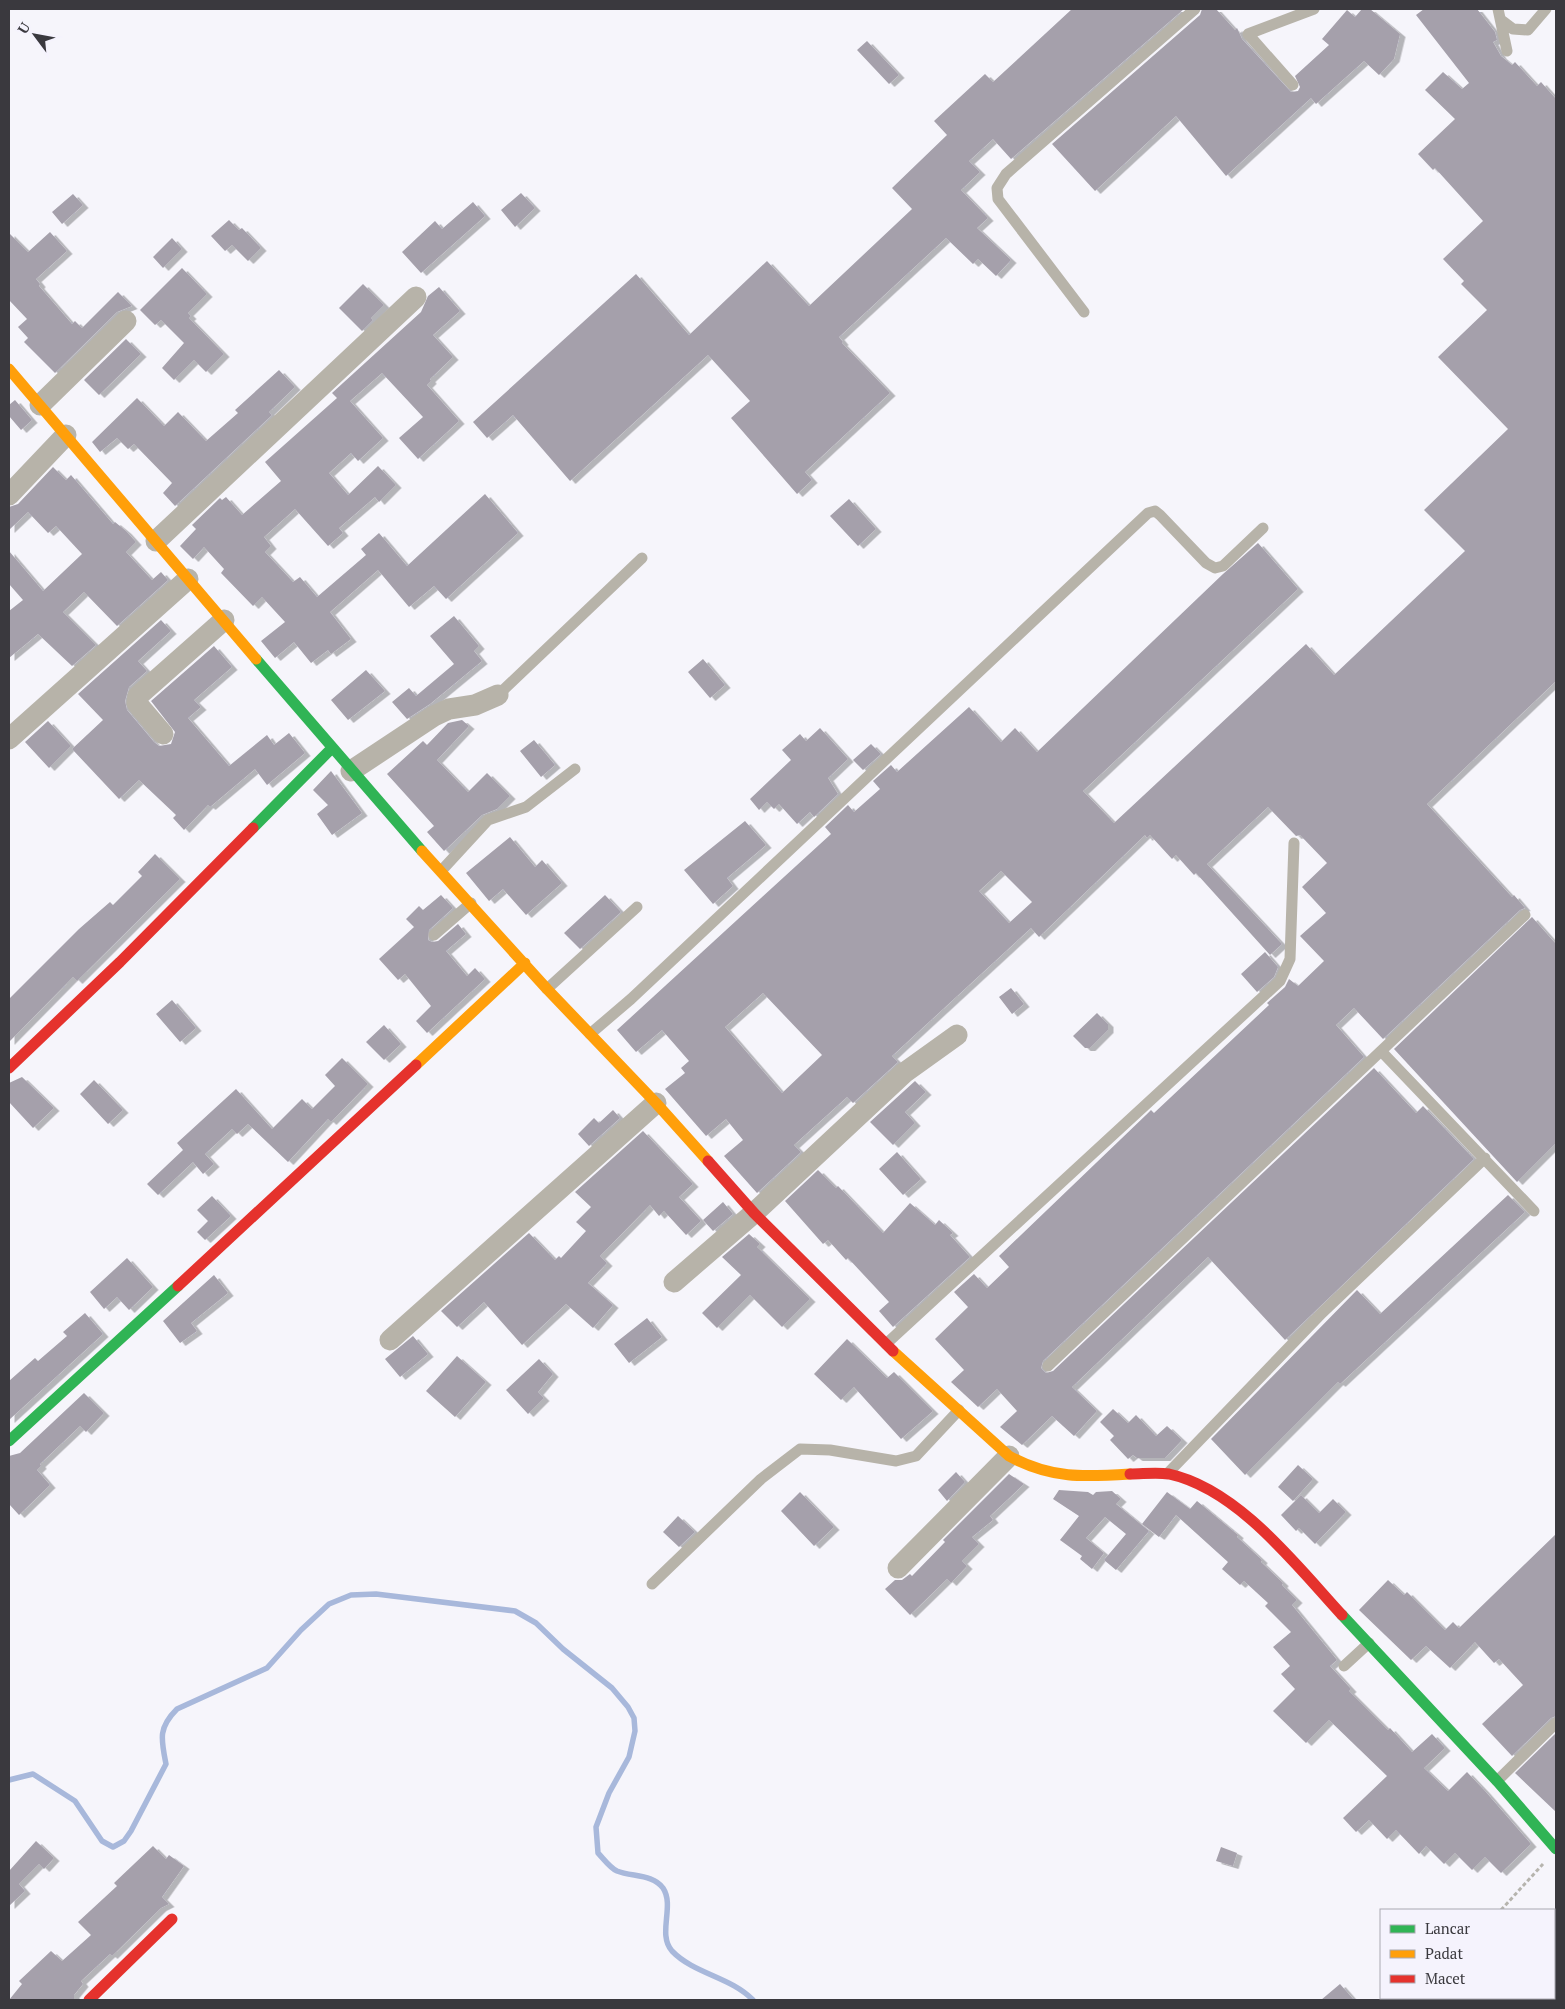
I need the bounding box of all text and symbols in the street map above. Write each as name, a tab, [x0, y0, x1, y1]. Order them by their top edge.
north arrow	[10, 10, 60, 60]
text: U	[13, 19, 34, 37]
legend	[1380, 1909, 1555, 1999]
text: Lancar	[1425, 1918, 1470, 1938]
text: Padat	[1425, 1943, 1463, 1963]
text: Macet	[1425, 1968, 1466, 1988]

